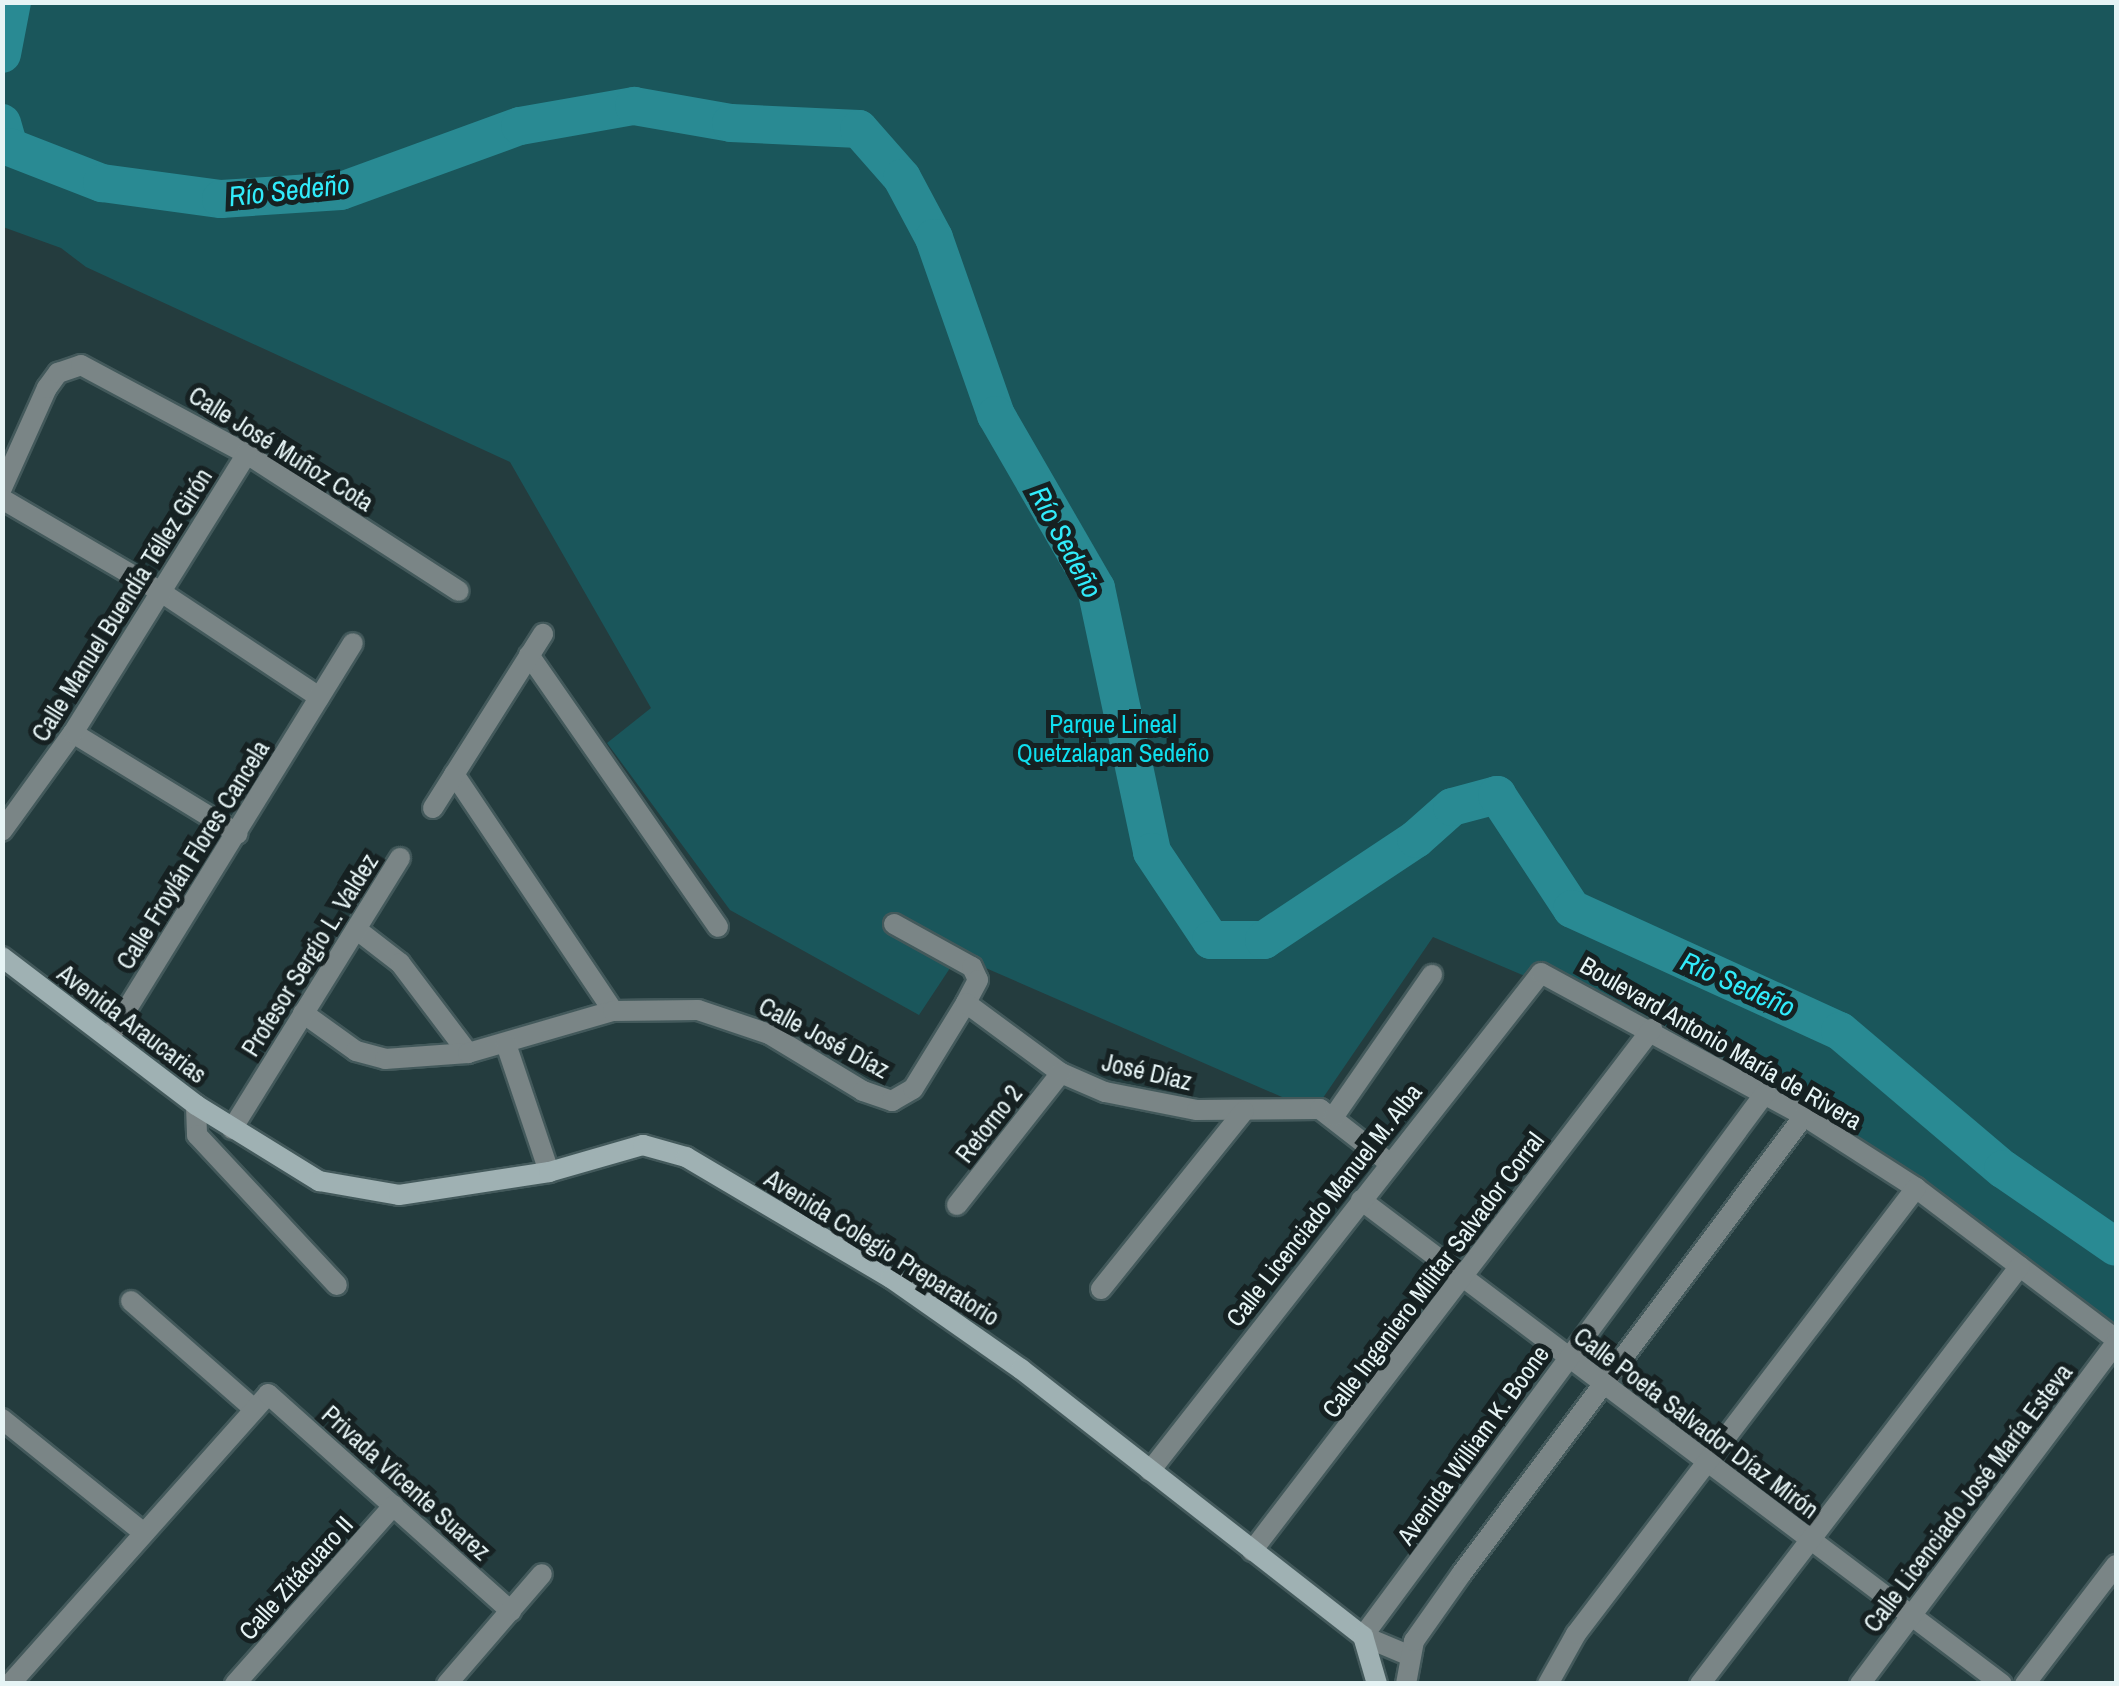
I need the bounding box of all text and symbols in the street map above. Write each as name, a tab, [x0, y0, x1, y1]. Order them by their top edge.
water label: Río Sedeño	[227, 167, 351, 213]
street label: Calle José Muñoz Cota	[183, 380, 379, 518]
street label: Calle Manuel Buendía Téllez Girón	[25, 463, 219, 747]
water label: Río Sedeño	[1023, 481, 1109, 603]
park label: Parque Lineal Quetzalapan Sedeño	[1017, 710, 1209, 769]
street label: Calle Froylán Flores Cancela	[110, 735, 276, 975]
street label: Profesor Sergio L. Valdez	[235, 848, 385, 1062]
water label: Río Sedeño	[1676, 944, 1800, 1024]
street label: Boulevard Antonio María de Rivera	[1574, 950, 1868, 1136]
street label: Avenida Araucarias	[51, 958, 213, 1090]
street label: Calle José Díaz	[754, 991, 894, 1085]
street label: José Díaz	[1099, 1047, 1195, 1097]
street label: Calle Licenciado Manuel M. Alba	[1220, 1077, 1428, 1333]
street label: Retorno 2	[949, 1079, 1029, 1169]
street label: Calle Ingeniero Militar Salvador Corral	[1316, 1126, 1550, 1424]
street label: Avenida Colegio Preparatorio	[759, 1164, 1005, 1332]
street label: Calle Poeta Salvador Díaz Mirón	[1568, 1321, 1824, 1525]
street label: Avenida William K. Boone	[1391, 1340, 1555, 1550]
street label: Calle Licenciado José María Esteva	[1857, 1358, 2079, 1638]
street label: Privada Vicente Suarez	[316, 1400, 496, 1566]
street label: Calle Zitácuaro II	[233, 1510, 359, 1646]

